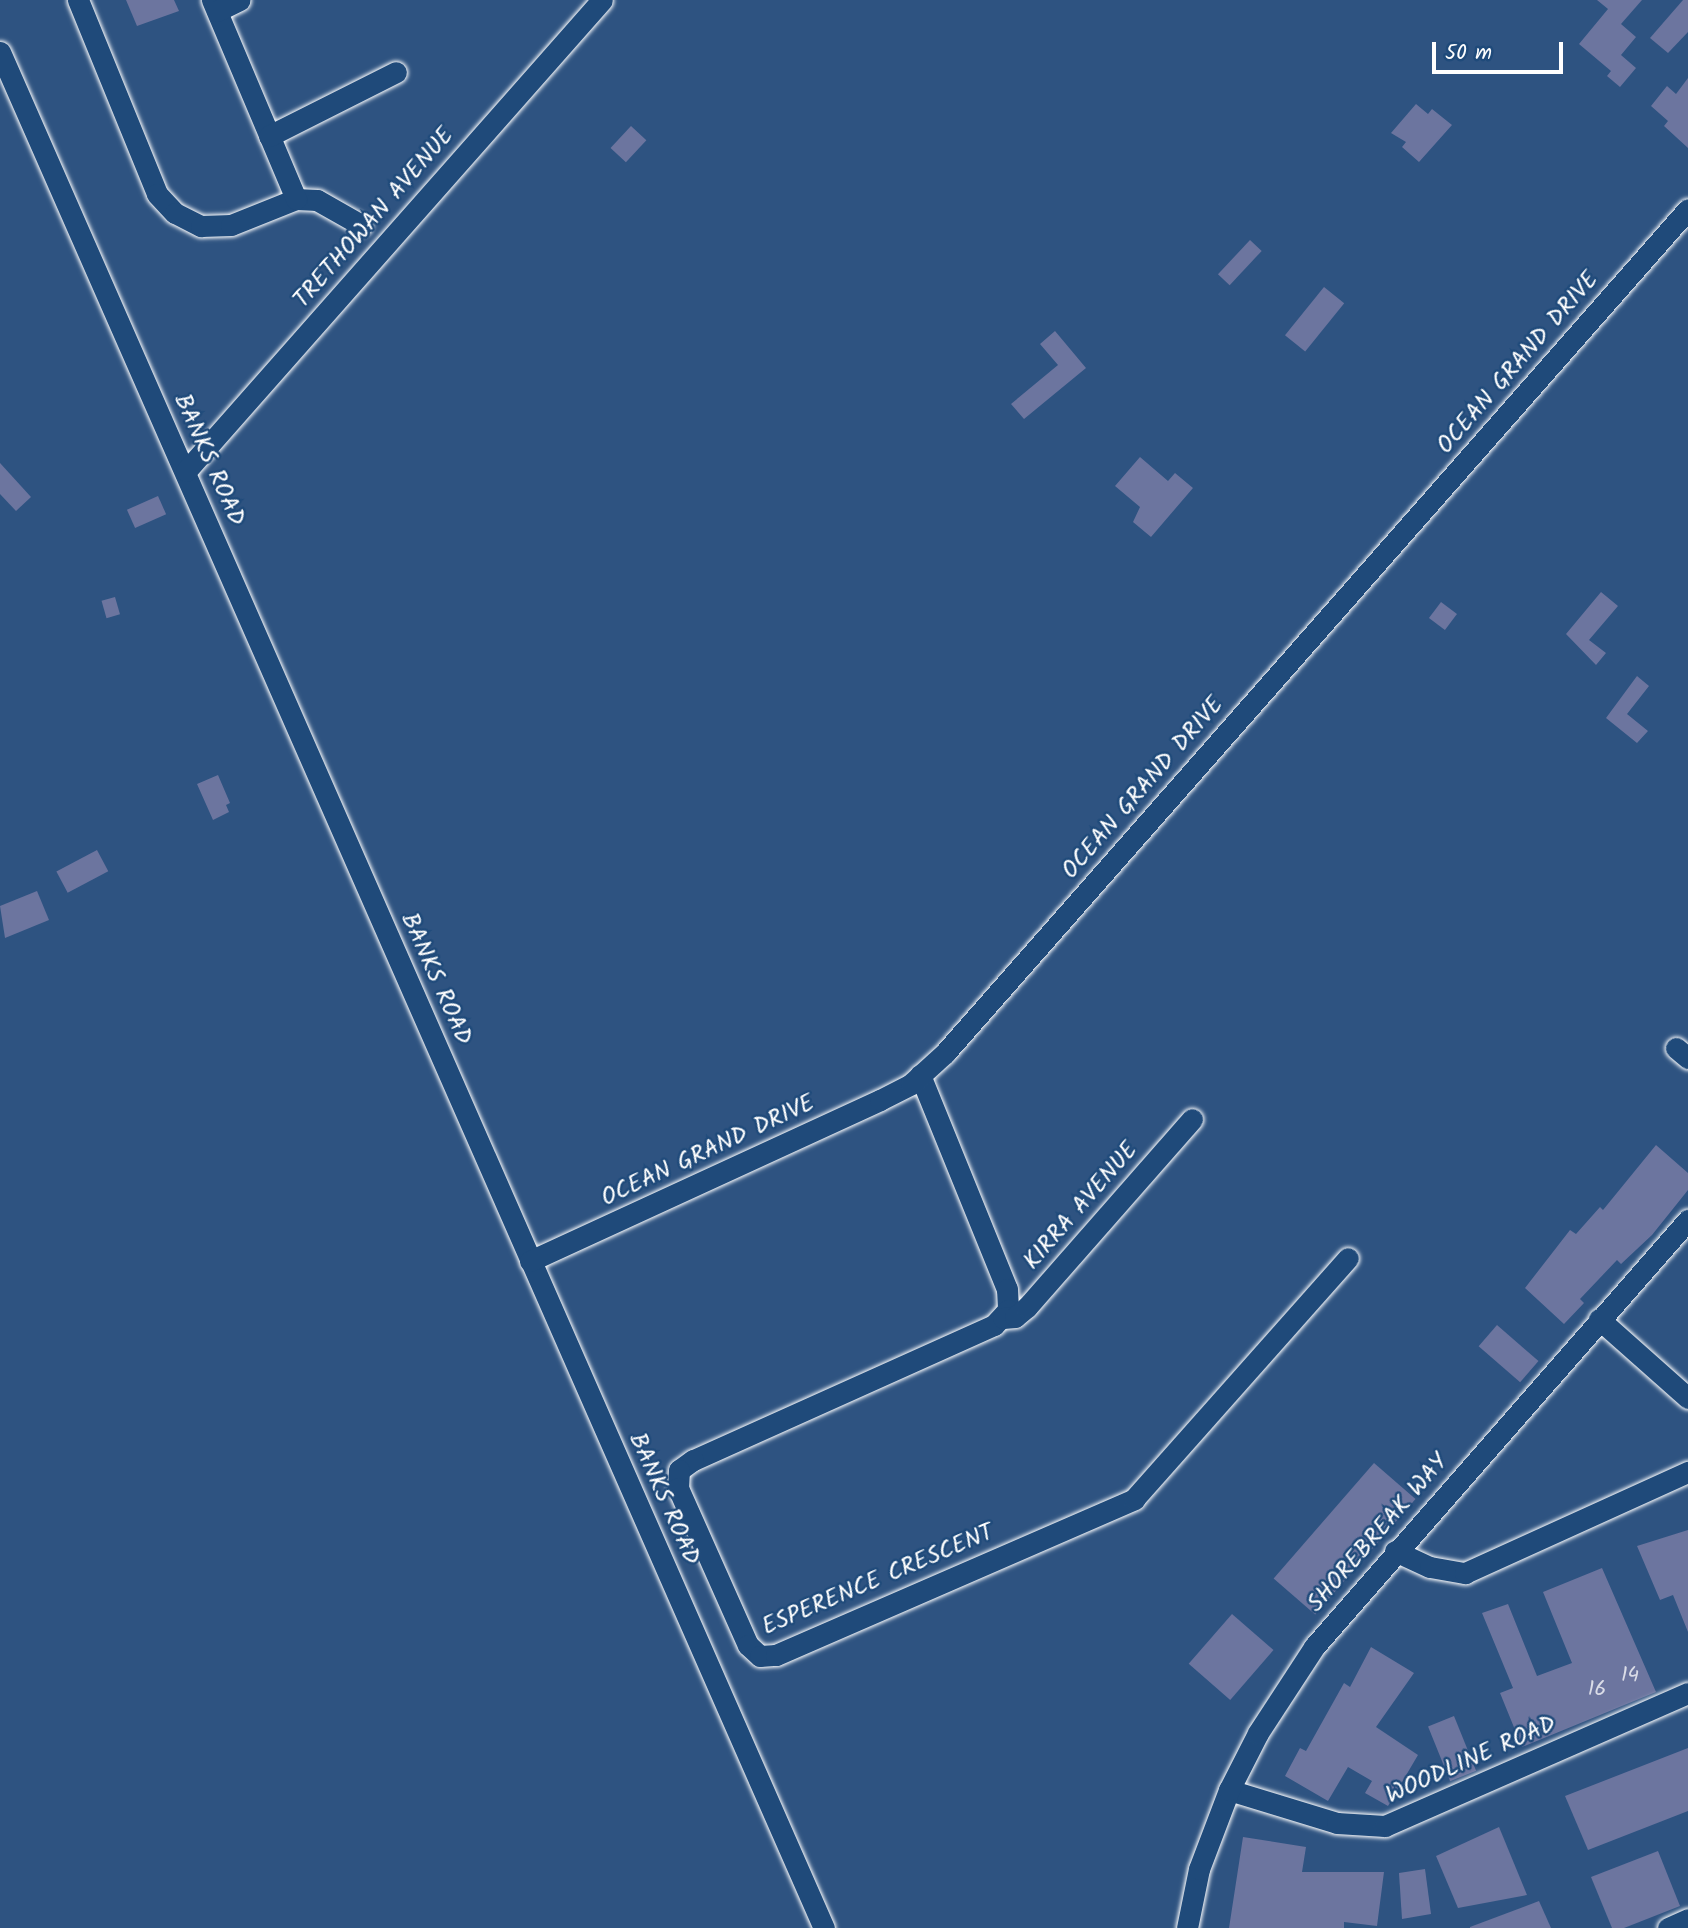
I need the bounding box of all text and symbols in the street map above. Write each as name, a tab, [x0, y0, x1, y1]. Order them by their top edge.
scale bar	[1436, 28, 1567, 72]
text: 50 m	[1445, 37, 1492, 70]
street label: TRETHOWAN AVENUE	[288, 122, 460, 314]
street label: OCEAN GRAND DRIVE	[1431, 266, 1605, 460]
street label: BANKS ROAD	[167, 390, 251, 530]
street label: OCEAN GRAND DRIVE	[1056, 691, 1230, 885]
street label: BANKS ROAD	[394, 909, 478, 1049]
street label: OCEAN GRAND DRIVE	[597, 1089, 819, 1213]
street label: KIRRA AVENUE	[1018, 1136, 1144, 1276]
street label: BANKS ROAD	[622, 1429, 706, 1569]
street label: SHOREBREAK WAY	[1301, 1448, 1455, 1618]
street label: ESPERENCE CRESCENT	[758, 1518, 998, 1642]
house number: 14	[1621, 1663, 1639, 1689]
house number: 16	[1588, 1677, 1606, 1703]
street label: WOODLINE ROAD	[1382, 1710, 1560, 1810]

